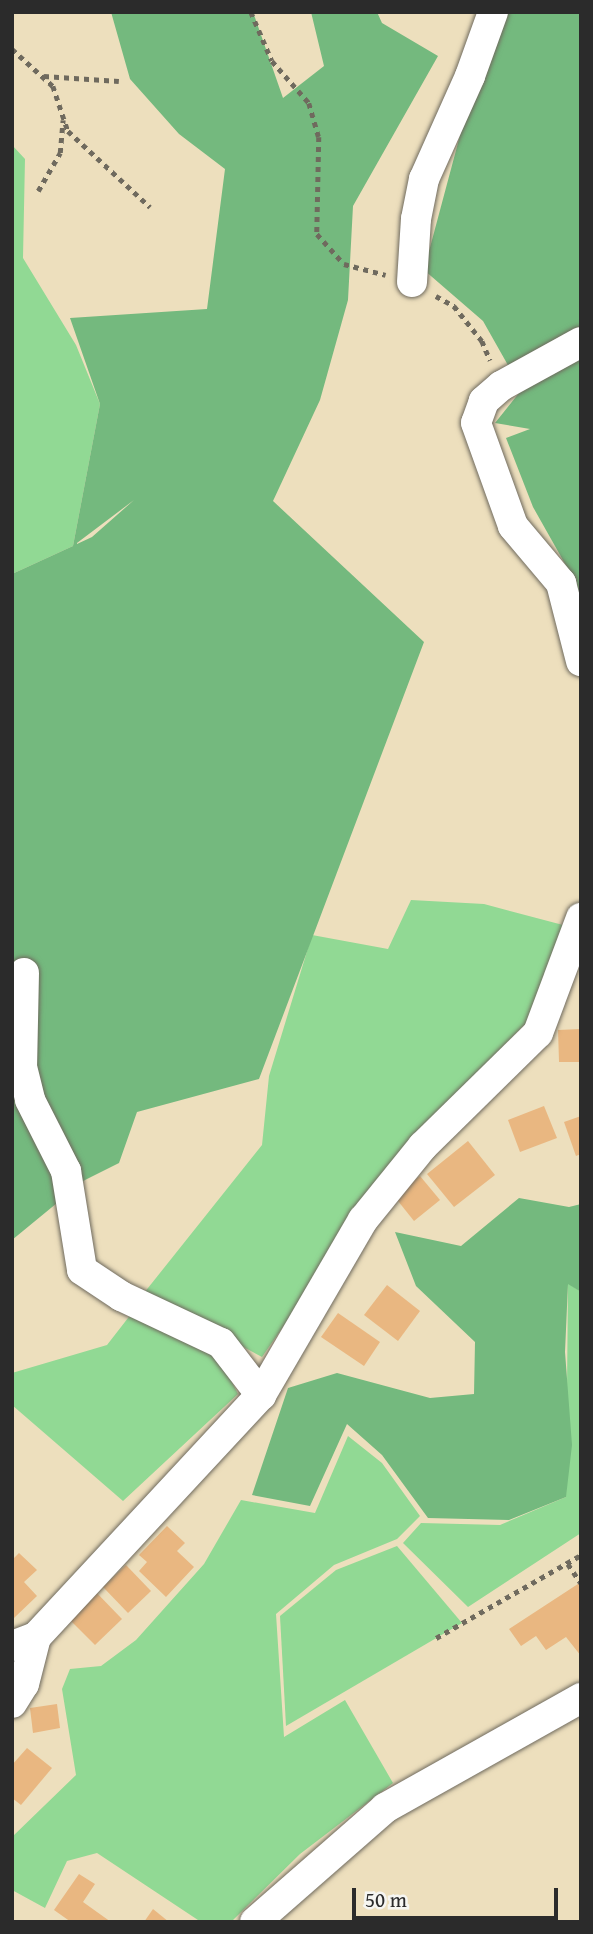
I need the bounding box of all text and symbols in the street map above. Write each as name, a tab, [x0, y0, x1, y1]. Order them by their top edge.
scale bar	[355, 1874, 562, 1918]
text: 50 m	[365, 1884, 407, 1915]

